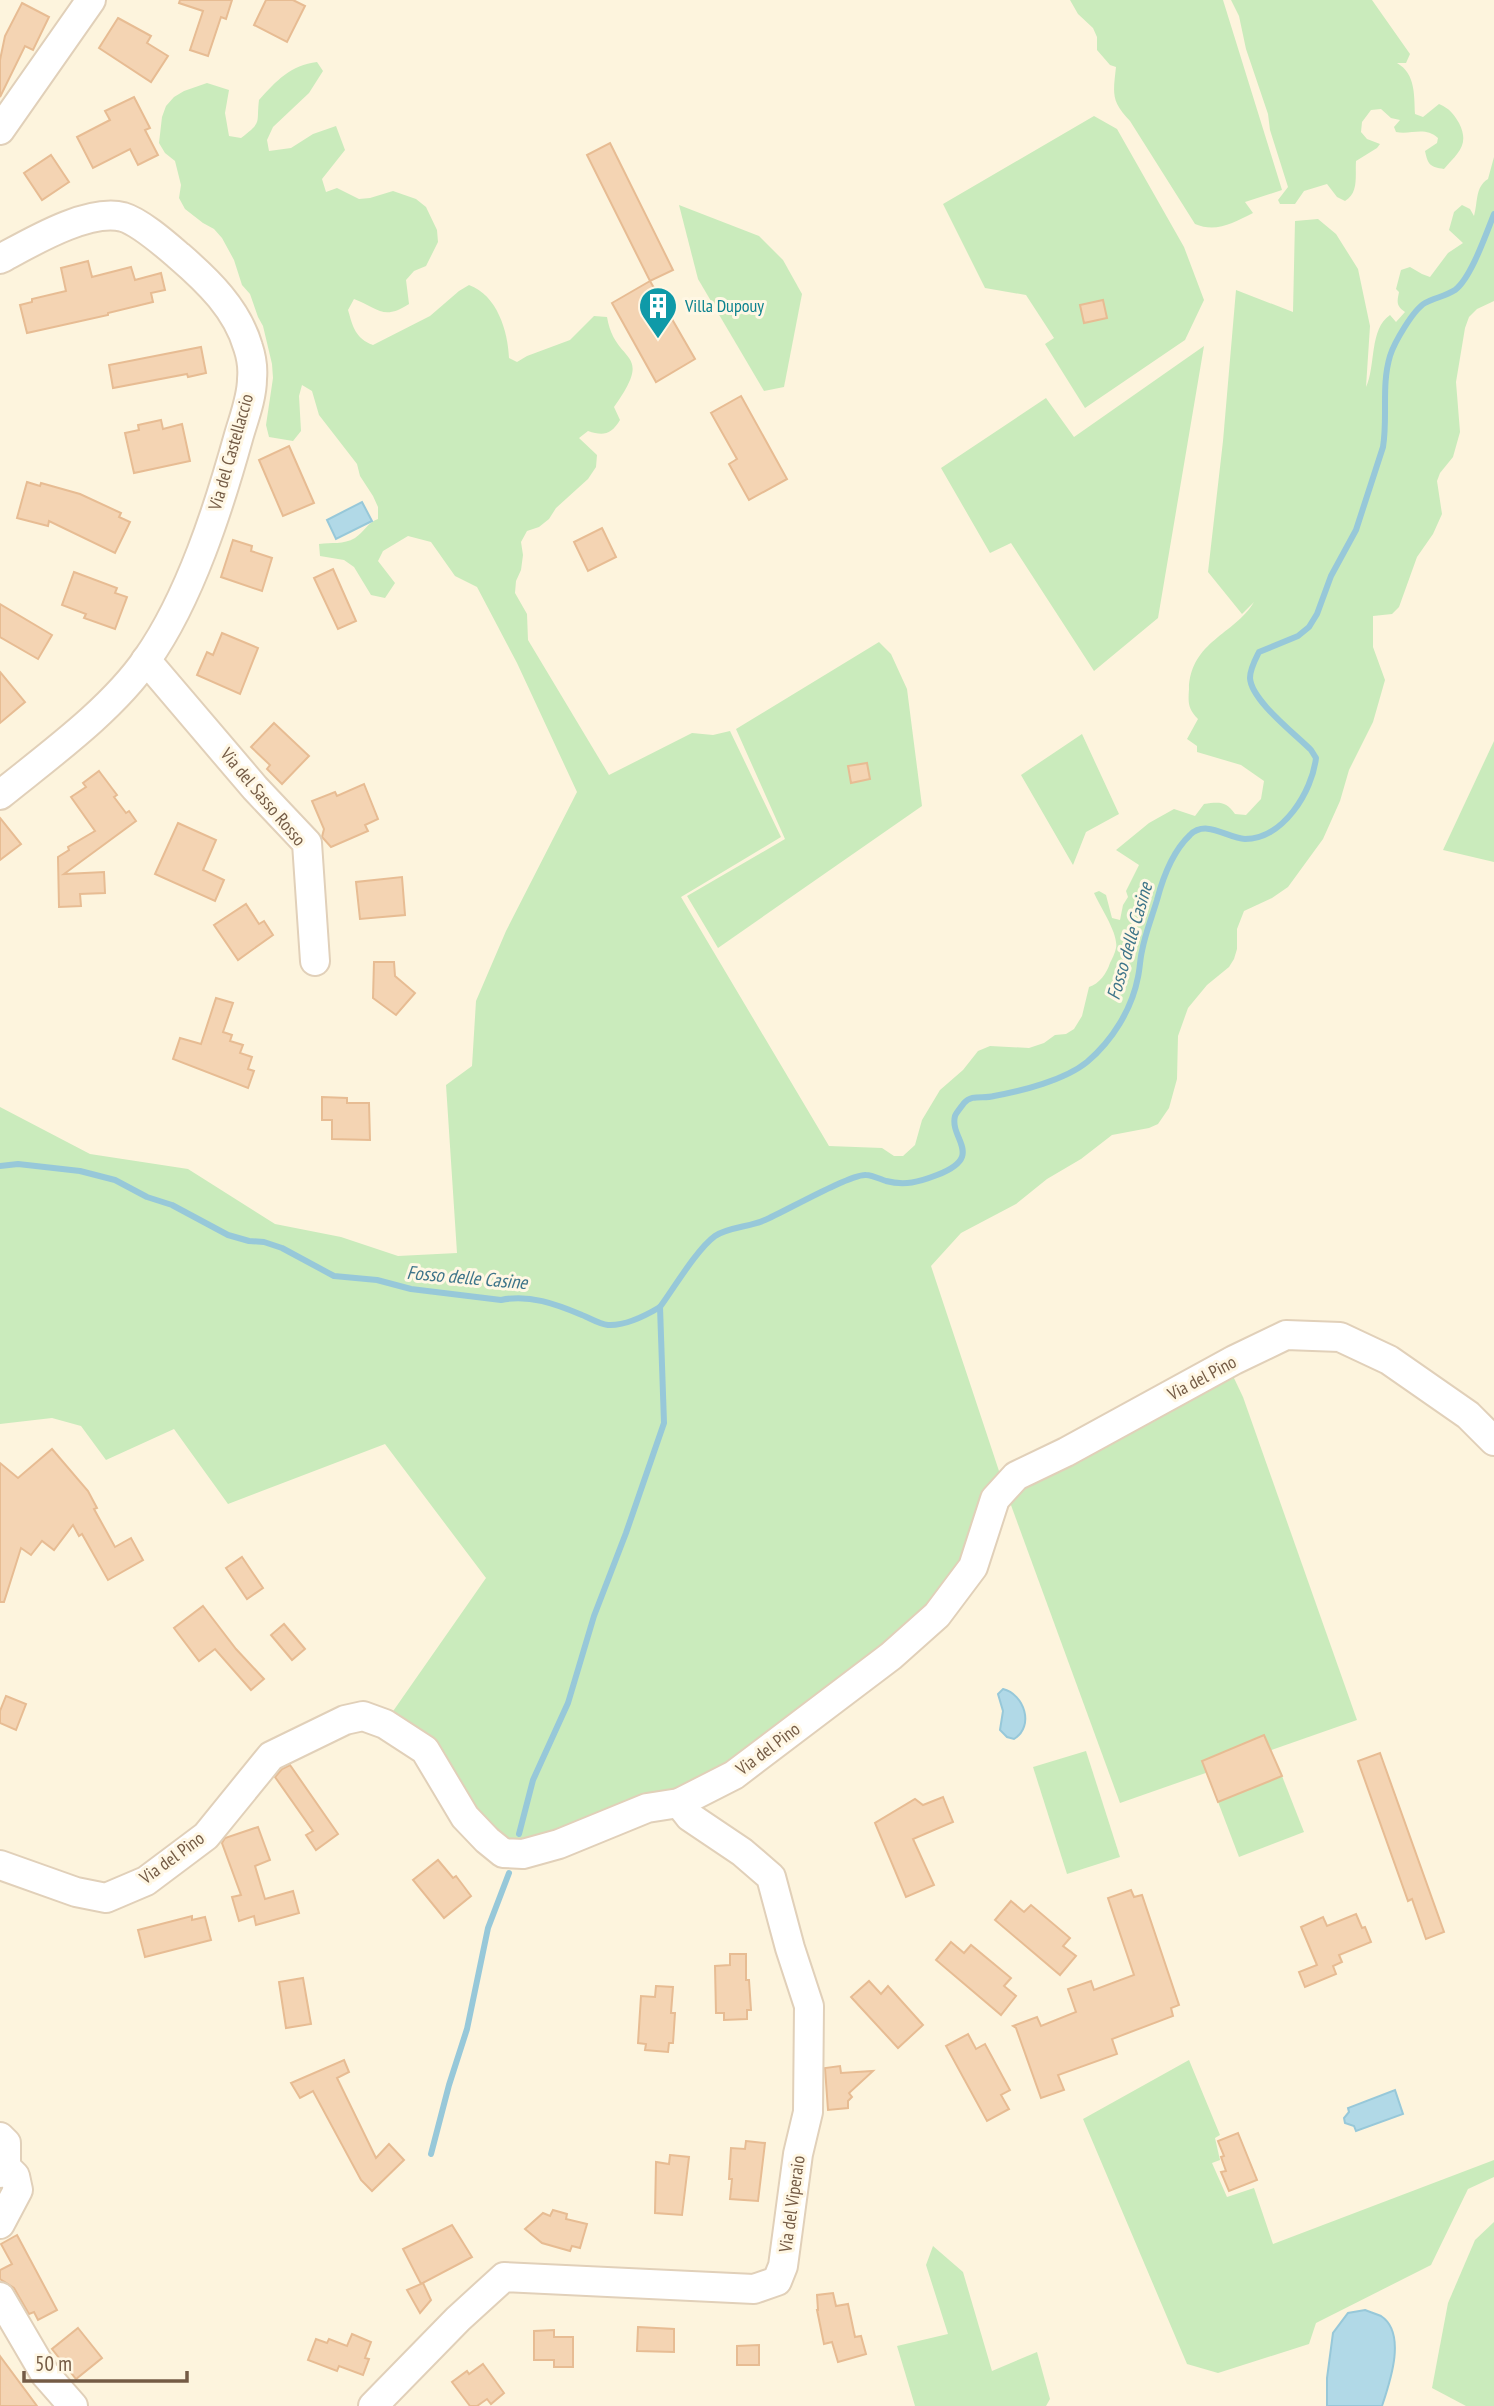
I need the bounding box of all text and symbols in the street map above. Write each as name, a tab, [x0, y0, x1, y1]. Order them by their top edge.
building icon: Villa Dupouy	[637, 285, 679, 340]
place label: Villa Dupouy	[684, 294, 764, 317]
street label: Via del Castellaccio	[203, 391, 258, 514]
street label: Via del Sasso Rosso	[215, 742, 311, 851]
water label: Fosso delle Casine	[1101, 879, 1157, 1002]
water label: Fosso delle Casine	[406, 1260, 529, 1294]
street label: Via del Pino	[1163, 1350, 1240, 1406]
street label: Via del Pino	[730, 1717, 804, 1781]
street label: Via del Pino	[134, 1826, 209, 1889]
street label: Via del Viperaio	[773, 2154, 810, 2255]
scale bar	[24, 2340, 187, 2384]
text: 50 m	[35, 2350, 72, 2377]

